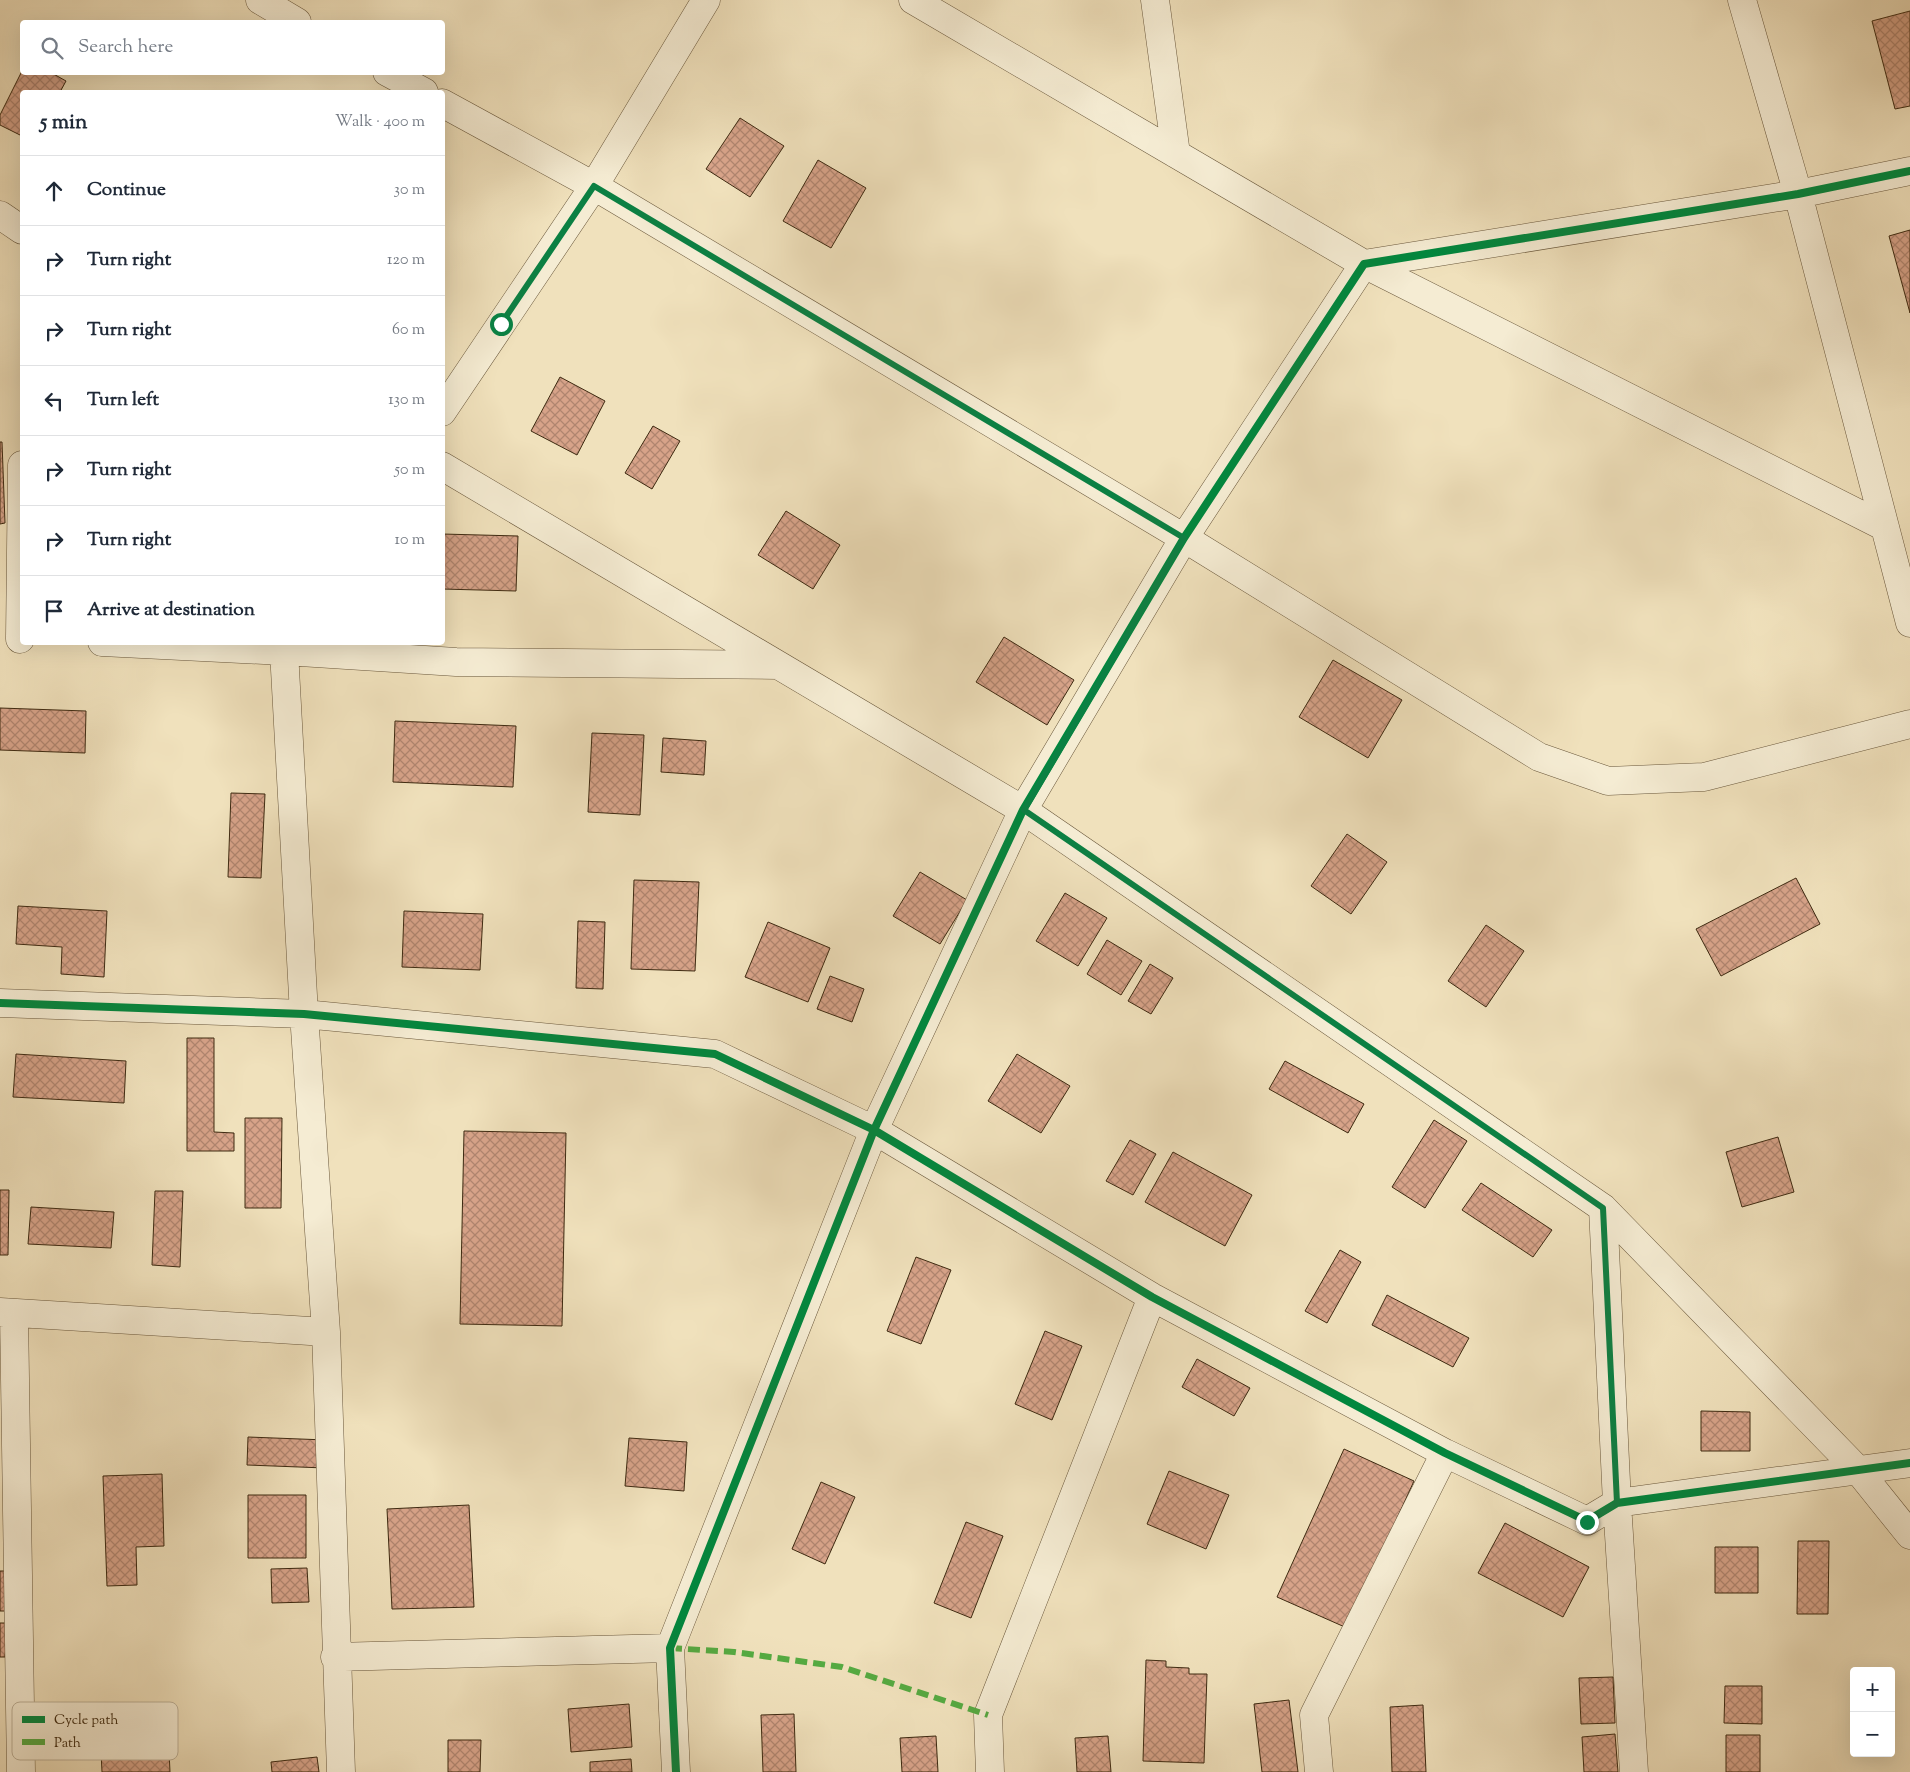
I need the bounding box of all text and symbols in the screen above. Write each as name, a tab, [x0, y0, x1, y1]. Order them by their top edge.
search box	[20, 20, 445, 75]
icon: search	[38, 34, 66, 62]
text: Search here	[78, 34, 173, 61]
text: 5 min	[40, 108, 87, 138]
text: Walk · 400 m	[335, 111, 425, 134]
icon: ahead	[40, 177, 68, 205]
text: Continue	[87, 177, 166, 204]
text: 30 m	[394, 179, 425, 202]
icon: right	[40, 247, 68, 275]
text: Turn right	[87, 247, 171, 274]
text: 120 m	[387, 249, 425, 272]
route start	[490, 313, 513, 336]
icon: right	[40, 317, 68, 345]
text: Turn right	[87, 317, 171, 344]
text: 60 m	[392, 319, 425, 342]
icon: left	[40, 387, 68, 415]
text: Turn left	[87, 387, 159, 414]
text: 130 m	[388, 389, 425, 412]
icon: right	[40, 457, 68, 485]
text: Turn right	[87, 457, 171, 484]
text: 50 m	[394, 459, 425, 482]
icon: right	[40, 527, 68, 555]
text: Turn right	[87, 527, 171, 554]
text: 10 m	[395, 529, 425, 552]
icon: arrive	[40, 597, 68, 625]
text: Arrive at destination	[87, 597, 255, 624]
route end	[1576, 1511, 1599, 1534]
map controls	[1850, 1667, 1895, 1757]
button: +	[1850, 1667, 1895, 1712]
legend	[12, 1702, 178, 1760]
text: Cycle path	[54, 1711, 118, 1731]
button: −	[1850, 1712, 1895, 1757]
text: Path	[54, 1734, 81, 1754]

